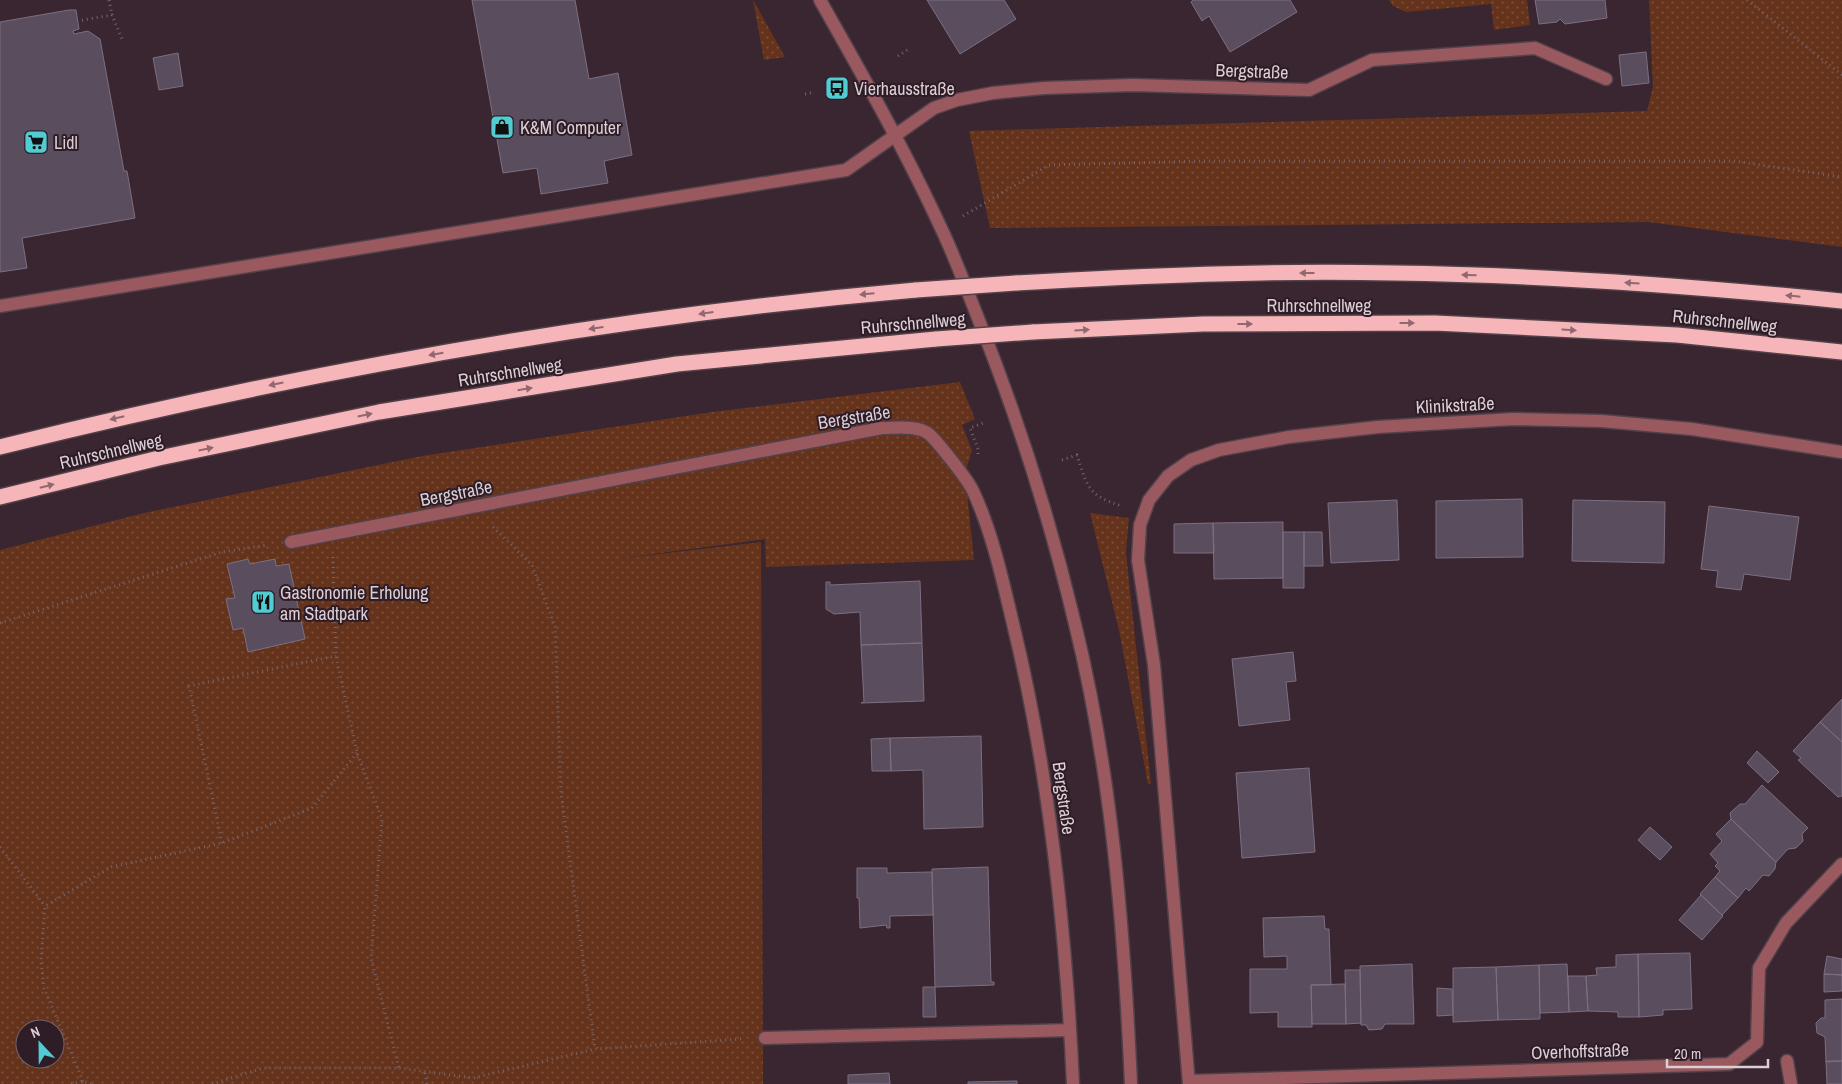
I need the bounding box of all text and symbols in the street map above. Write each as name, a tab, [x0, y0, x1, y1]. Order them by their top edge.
street label: Bergstraße	[1215, 57, 1289, 85]
bus stop icon: Vierhausstraße	[824, 75, 850, 101]
place label: Vierhausstraße	[854, 76, 955, 101]
shop icon: K&M Computer	[489, 114, 515, 140]
place label: K&M Computer	[520, 115, 621, 140]
supermarket icon: Lidl	[23, 129, 49, 155]
place label: Lidl	[54, 130, 78, 155]
one-way arrow	[1299, 269, 1315, 277]
one-way arrow	[1461, 270, 1477, 278]
one-way arrow	[1623, 278, 1639, 286]
one-way arrow	[859, 291, 875, 299]
one-way arrow	[1785, 292, 1801, 300]
street label: Ruhrschnellweg	[1267, 293, 1372, 318]
street label: Ruhrschnellweg	[1671, 303, 1779, 339]
street label: Ruhrschnellweg	[860, 306, 967, 340]
one-way arrow	[697, 309, 713, 317]
one-way arrow	[1399, 319, 1415, 327]
one-way arrow	[1237, 320, 1253, 328]
one-way arrow	[588, 324, 604, 332]
one-way arrow	[1074, 325, 1090, 333]
one-way arrow	[1562, 326, 1578, 334]
one-way arrow	[427, 350, 443, 358]
street label: Ruhrschnellweg	[456, 351, 565, 393]
one-way arrow	[269, 380, 284, 388]
one-way arrow	[517, 384, 533, 392]
street label: Klinikstraße	[1415, 390, 1495, 420]
street label: Bergstraße	[816, 399, 892, 435]
one-way arrow	[357, 411, 373, 419]
one-way arrow	[110, 414, 125, 422]
street label: Ruhrschnellweg	[57, 427, 166, 475]
one-way arrow	[198, 445, 213, 453]
street label: Bergstraße	[418, 474, 494, 512]
one-way arrow	[40, 482, 55, 490]
place label: Gastronomie Erholung am Stadtpark	[280, 580, 429, 626]
restaurant icon: Gastronomie Erholung am Stadtpark	[250, 589, 276, 615]
street label: Bergstraße	[1047, 760, 1081, 836]
north arrow	[15, 1019, 65, 1069]
text: N	[28, 1022, 42, 1042]
scale bar	[1667, 1036, 1768, 1068]
street label: Overhoffstraße	[1530, 1037, 1630, 1065]
text: 20 m	[1674, 1043, 1701, 1064]

